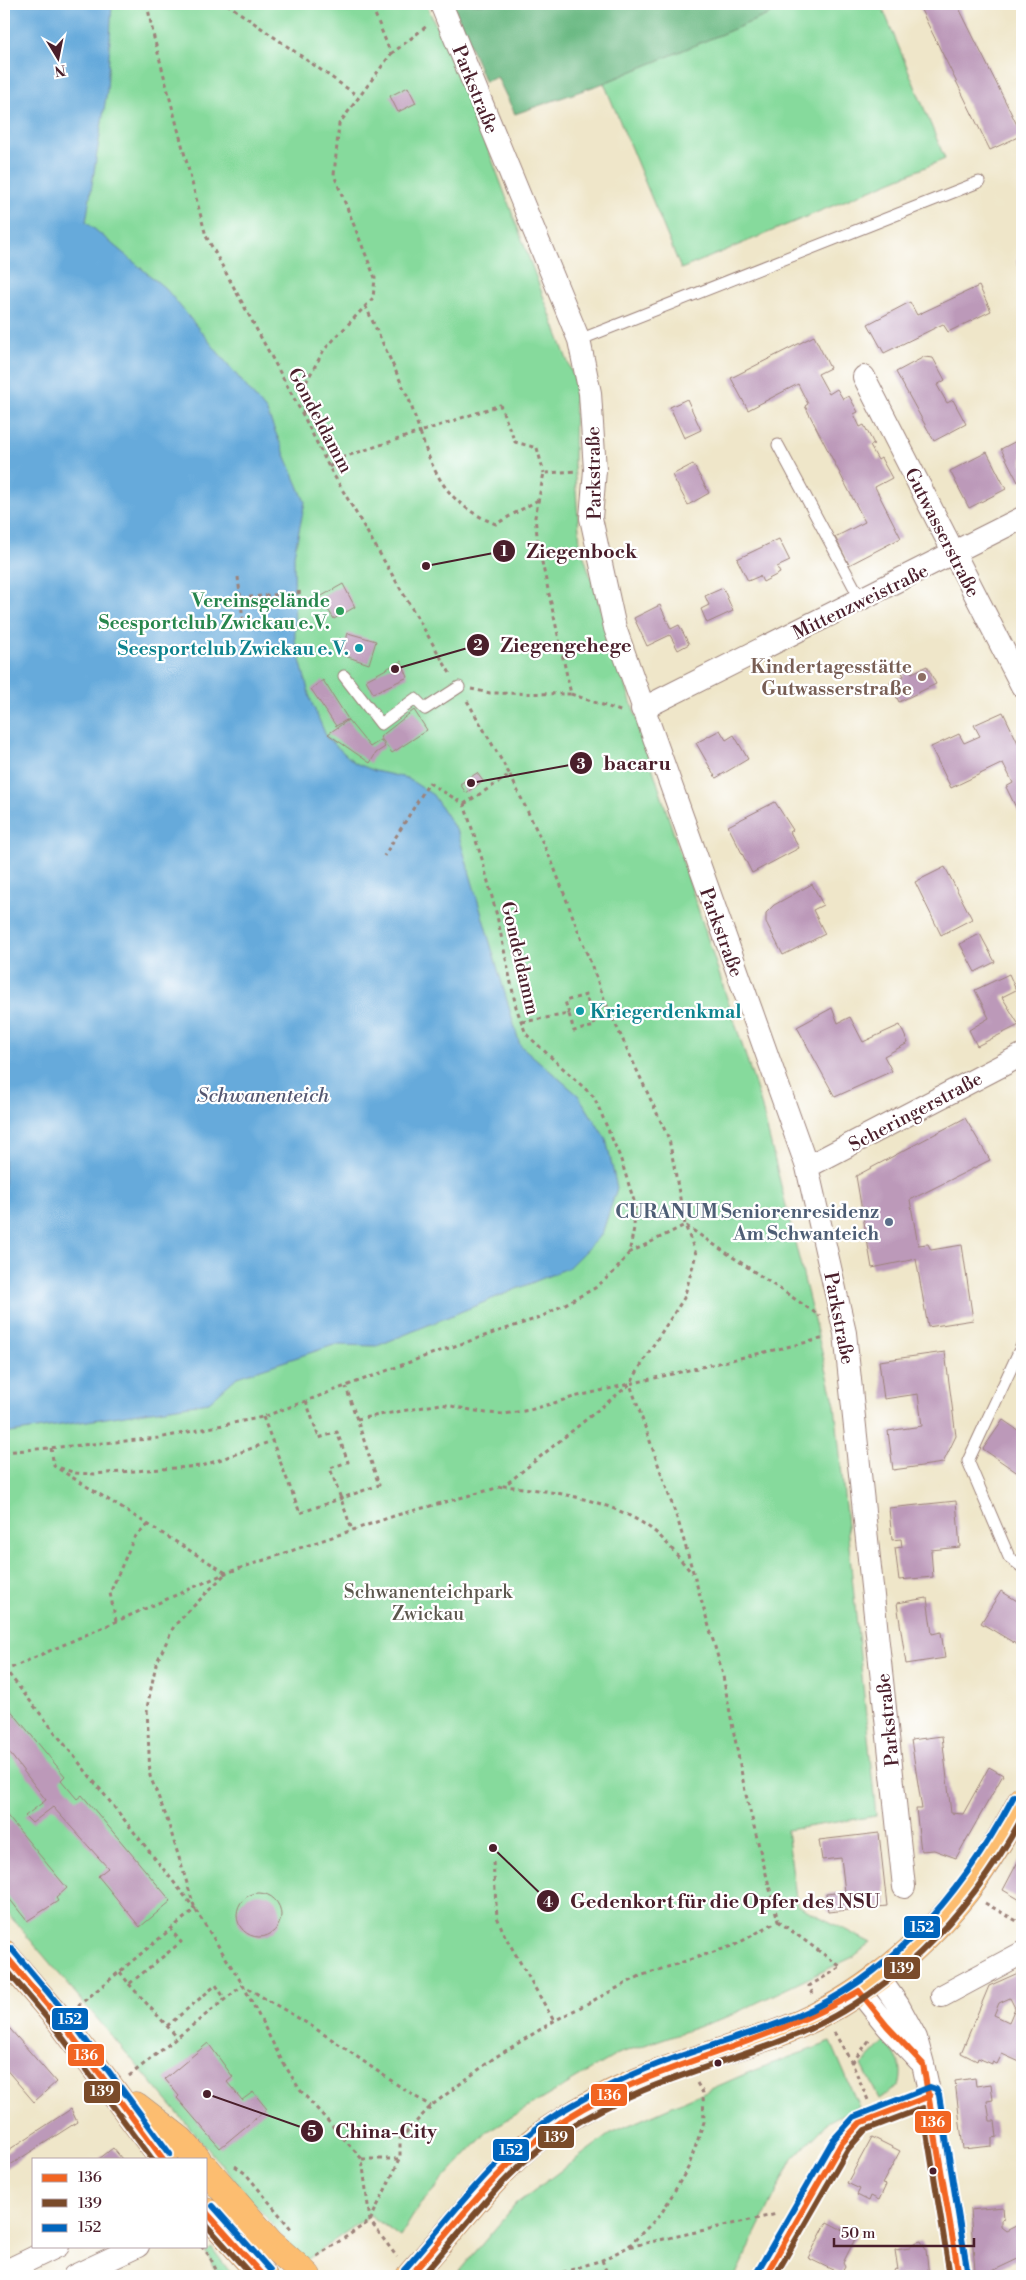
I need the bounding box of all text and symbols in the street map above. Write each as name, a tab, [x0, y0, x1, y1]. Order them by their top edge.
north arrow	[32, 32, 82, 82]
street label: Parkstraße	[446, 42, 504, 137]
text: N	[53, 60, 67, 80]
street label: Gondeldamm	[282, 364, 358, 477]
street label: Parkstraße	[581, 426, 607, 520]
street label: Gutwasserstraße	[899, 464, 985, 601]
callout: Ziegenbock	[492, 533, 648, 568]
text: Ziegenbock	[527, 540, 638, 565]
text: 1	[500, 542, 508, 561]
street label: Mittenzweistraße	[789, 559, 932, 645]
place label: Vereinsgelände Seesportclub Zwickau e.V.	[99, 589, 330, 635]
marker: Vereinsgelände Seesportclub Zwickau e.V.	[334, 605, 346, 617]
callout: Ziegengehege	[466, 628, 642, 663]
text: Ziegengehege	[500, 634, 632, 659]
text: 2	[473, 636, 483, 655]
place label: Seesportclub Zwickau e.V.	[118, 637, 349, 661]
marker: Seesportclub Zwickau e.V.	[353, 642, 365, 654]
place label: Kindertagesstätte Gutwasserstraße	[750, 655, 912, 701]
marker: Kindertagesstätte Gutwasserstraße	[916, 671, 928, 683]
callout: bacaru	[569, 746, 681, 781]
text: bacaru	[603, 752, 671, 777]
text: 3	[576, 755, 586, 774]
street label: Parkstraße	[694, 884, 748, 980]
street label: Gondeldamm	[495, 899, 545, 1018]
place label: Kriegerdenkmal	[590, 1000, 742, 1024]
marker: Kriegerdenkmal	[574, 1005, 586, 1017]
street label: Scheringerstraße	[844, 1067, 986, 1157]
water label: Schwanenteich	[197, 1084, 330, 1109]
place label: CURANUM Seniorenresidenz Am Schwanteich	[615, 1200, 879, 1246]
marker: CURANUM Seniorenresidenz Am Schwanteich	[883, 1216, 895, 1228]
street label: Parkstraße	[818, 1270, 860, 1366]
park label: Schwanenteichpark Zwickau	[344, 1580, 513, 1626]
street label: Parkstraße	[871, 1672, 905, 1768]
callout: Gedenkort für die Opfer des NSU	[535, 1884, 890, 1919]
text: Gedenkort für die Opfer des NSU	[570, 1890, 880, 1915]
text: 4	[543, 1893, 553, 1912]
line badge: 152	[903, 1915, 941, 1939]
text: 152	[910, 1919, 934, 1937]
line badge: 139	[883, 1956, 921, 1980]
text: 139	[890, 1960, 914, 1978]
line badge: 152	[51, 2007, 89, 2031]
text: 152	[58, 2011, 82, 2029]
line badge: 136	[67, 2043, 105, 2067]
text: 136	[74, 2047, 98, 2065]
unlabelled marker	[713, 2058, 723, 2068]
line badge: 139	[83, 2080, 121, 2104]
text: 139	[90, 2083, 114, 2101]
line badge: 136	[590, 2083, 628, 2107]
text: 136	[597, 2087, 621, 2105]
line badge: 136	[914, 2110, 952, 2134]
callout: China-City	[299, 2114, 447, 2149]
text: 136	[921, 2114, 945, 2132]
text: China-City	[335, 2120, 438, 2145]
text: 5	[307, 2122, 317, 2141]
line badge: 139	[537, 2125, 575, 2149]
text: 139	[544, 2129, 568, 2147]
line badge: 152	[492, 2138, 530, 2162]
text: 152	[499, 2142, 523, 2160]
legend	[32, 2158, 208, 2248]
unlabelled marker	[928, 2166, 938, 2176]
text: 136	[78, 2168, 102, 2187]
text: 139	[78, 2194, 102, 2213]
scale bar	[834, 2215, 974, 2247]
text: 152	[78, 2218, 101, 2237]
text: 50 m	[841, 2224, 875, 2243]

